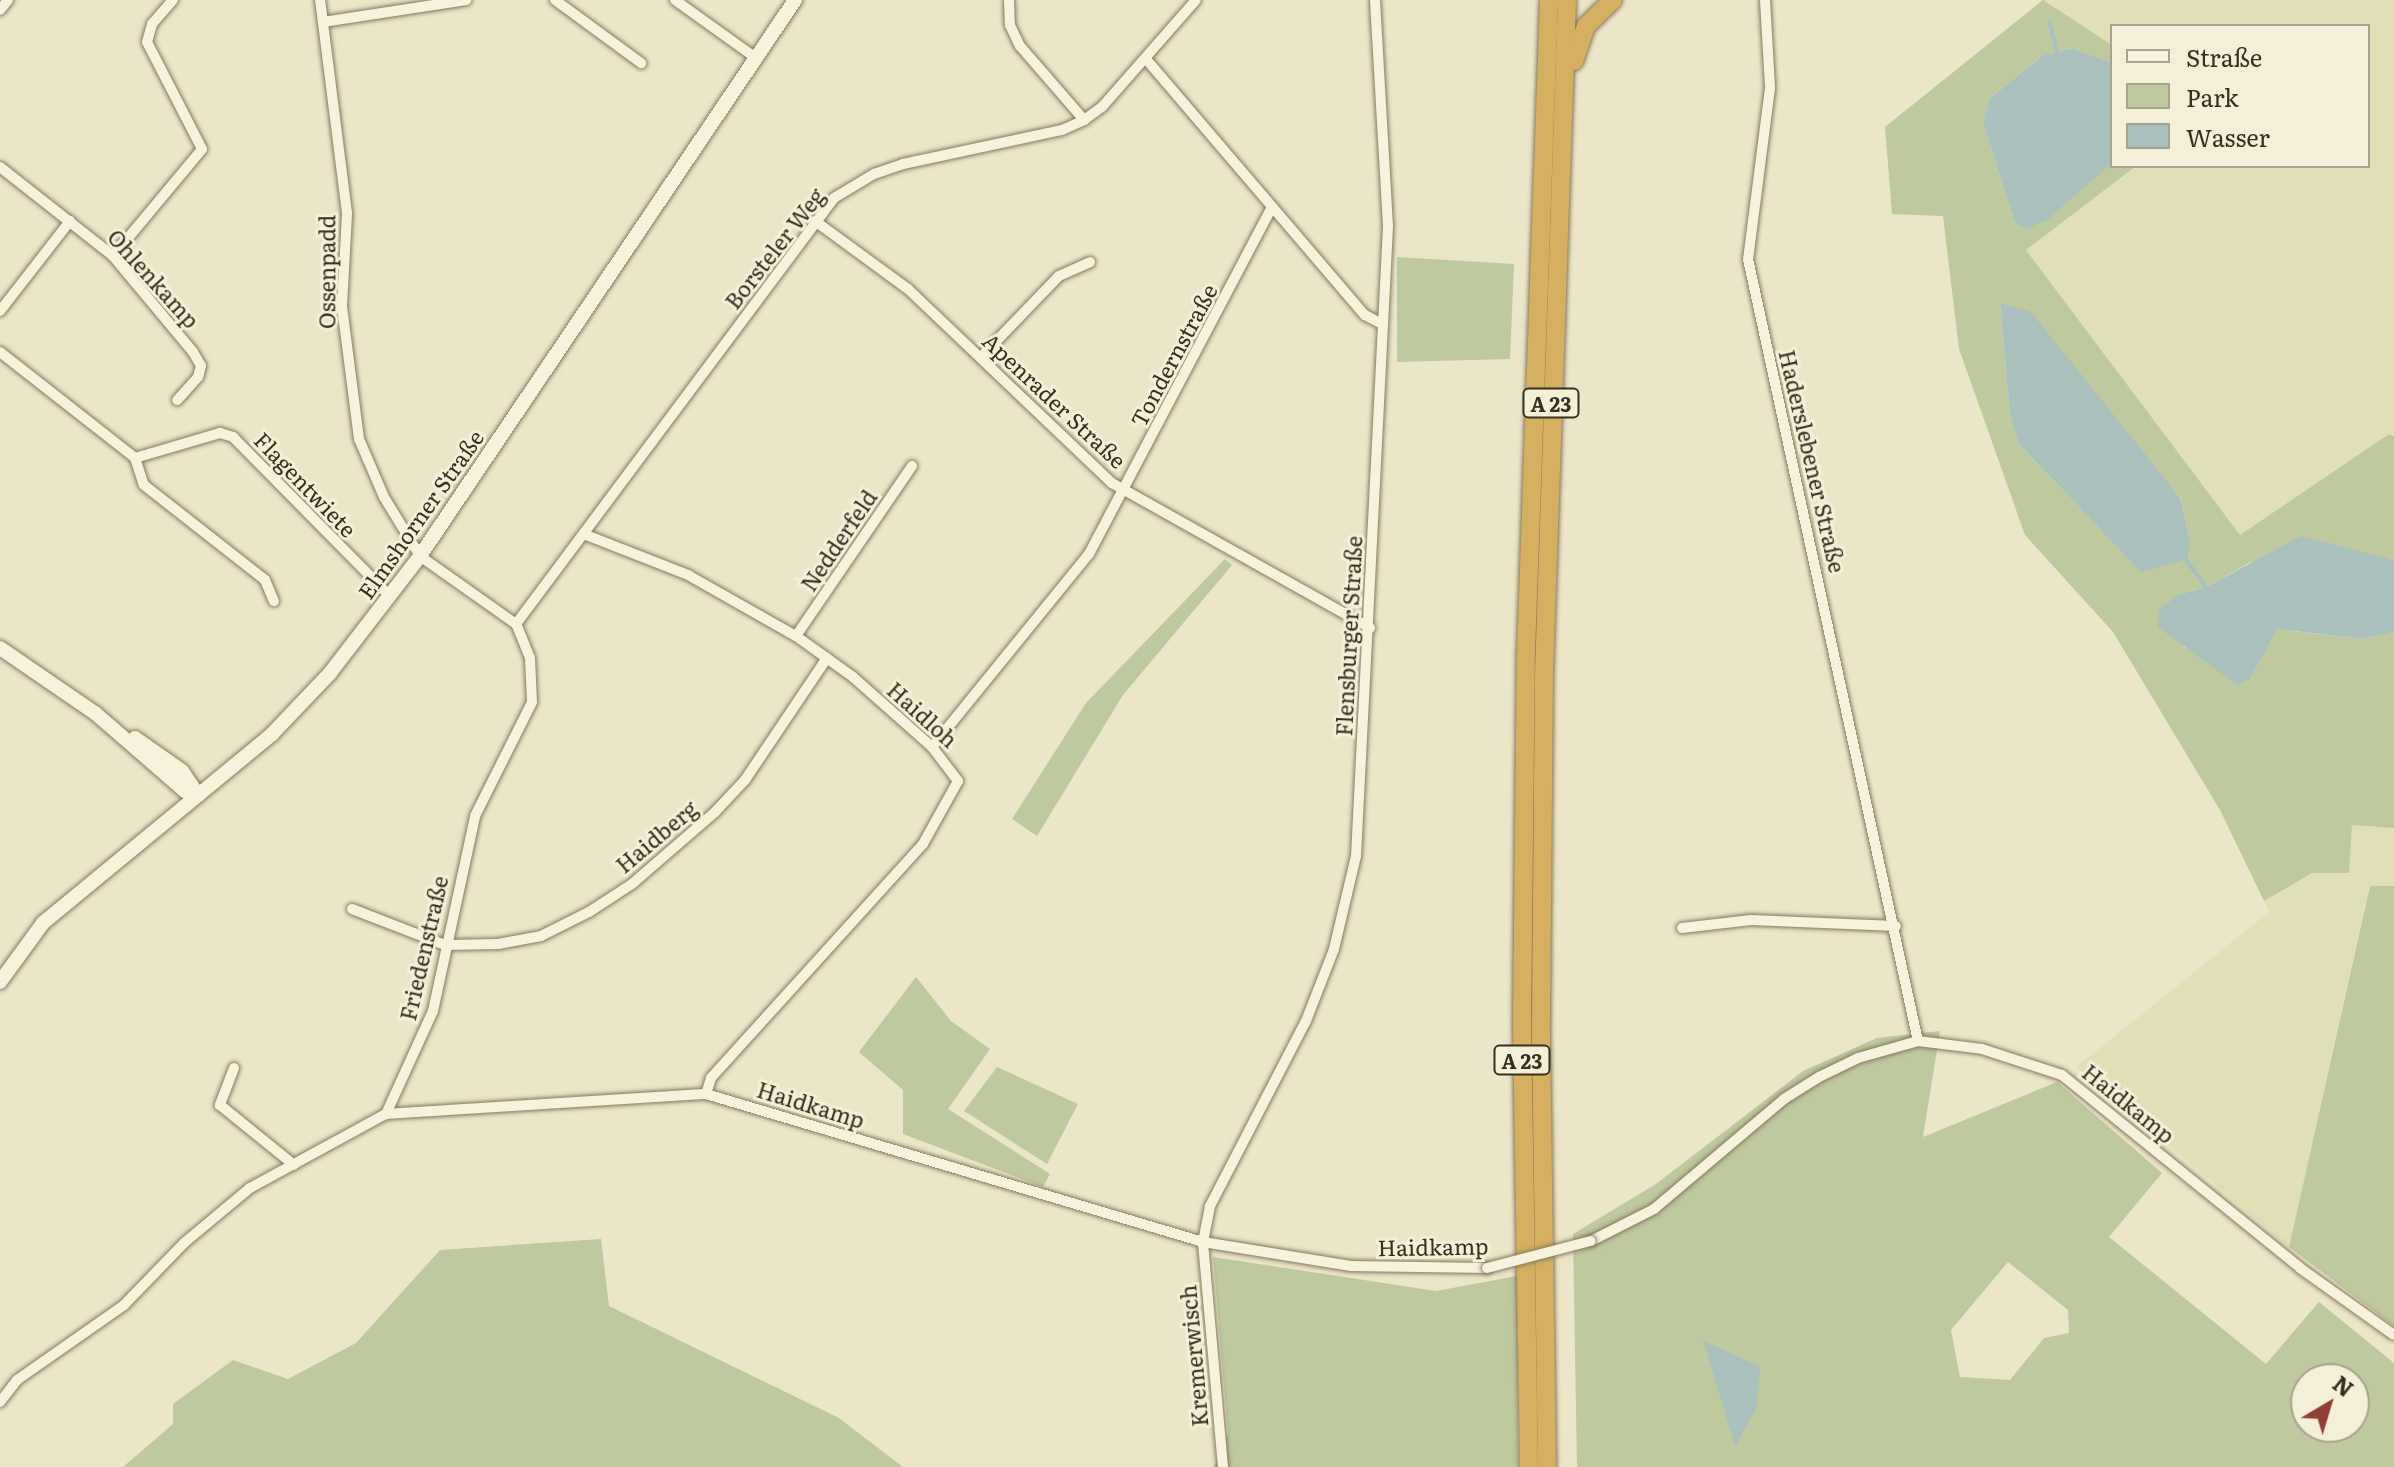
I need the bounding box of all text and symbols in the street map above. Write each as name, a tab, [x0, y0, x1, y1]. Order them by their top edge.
legend	[2110, 24, 2370, 168]
text: Straße	[2186, 39, 2262, 74]
text: Park	[2186, 79, 2239, 114]
text: Wasser	[2186, 119, 2270, 154]
street label: Borsteler Weg	[719, 182, 829, 314]
street label: Ossenpadd	[313, 215, 339, 329]
street label: Ohlenkamp	[103, 223, 205, 333]
street label: Tondernstraße	[1124, 279, 1222, 431]
street label: Apenrader Straße	[978, 327, 1132, 473]
street label: Haderslebener Straße	[1775, 347, 1851, 575]
road number: A 23	[1521, 387, 1581, 419]
street label: Elmshorner Straße	[352, 424, 488, 604]
street label: Flagentwiete	[250, 426, 362, 542]
street label: Nedderfeld	[794, 484, 882, 596]
street label: Flensburger Straße	[1330, 535, 1366, 737]
street label: Haidloh	[882, 676, 964, 752]
street label: Haidberg	[610, 794, 702, 878]
street label: Friedenstraße	[394, 873, 452, 1023]
road number: A 23	[1492, 1044, 1552, 1076]
street label: Haidkamp	[2078, 1058, 2180, 1148]
street label: Haidkamp	[754, 1075, 868, 1133]
street label: Haidkamp	[1377, 1232, 1489, 1260]
street label: Kremerwisch	[1174, 1284, 1212, 1428]
north arrow	[2290, 1363, 2370, 1443]
text: N	[2326, 1367, 2361, 1404]

